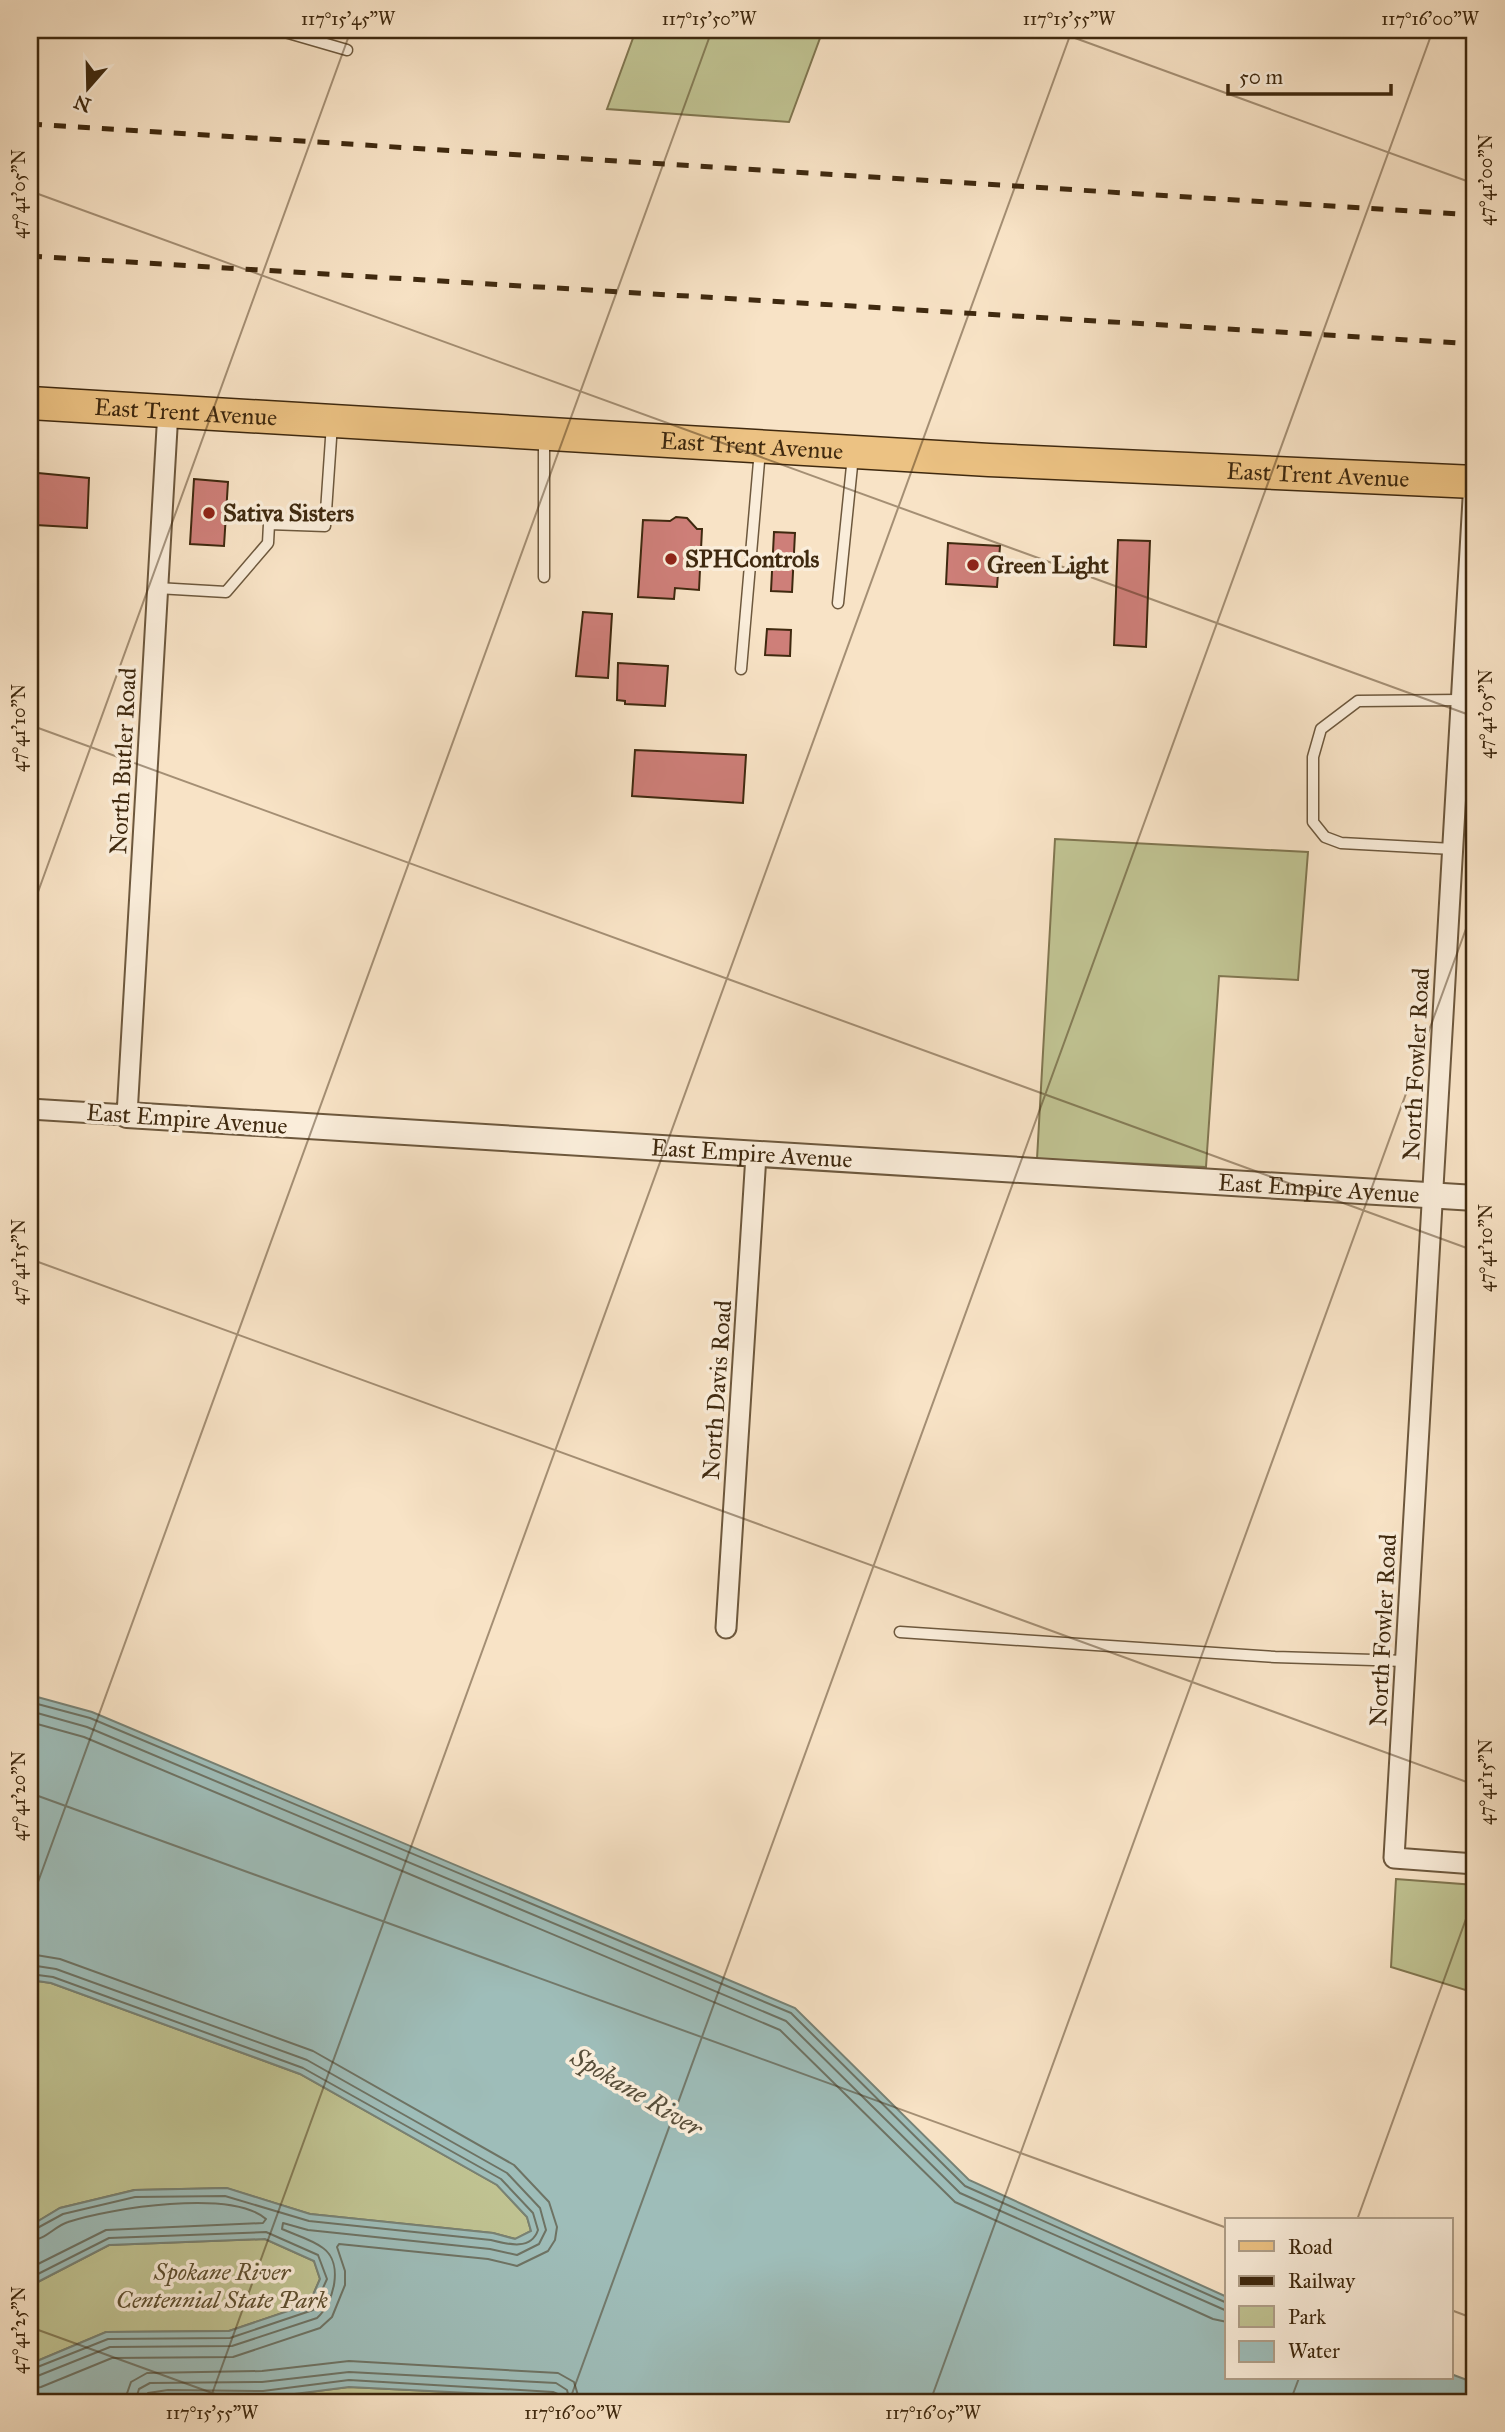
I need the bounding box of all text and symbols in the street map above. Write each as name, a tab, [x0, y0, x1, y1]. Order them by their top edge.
text: 117°15'45"W	[301, 8, 396, 30]
text: 117°15'50"W	[662, 8, 757, 30]
text: 117°15'55"W	[1023, 8, 1116, 30]
text: 117°16'00"W	[1381, 8, 1480, 30]
north arrow	[52, 52, 122, 122]
scale bar	[1228, 52, 1391, 96]
text: 50 m	[1239, 64, 1284, 90]
text: N	[71, 90, 94, 117]
text: 47°41'00"N	[1475, 134, 1497, 226]
text: 47°41'05"N	[8, 149, 30, 239]
street label: East Trent Avenue	[93, 392, 278, 433]
street label: East Trent Avenue	[659, 425, 844, 466]
street label: East Trent Avenue	[1226, 456, 1410, 494]
place label: Sativa Sisters	[223, 498, 354, 528]
marker: Sativa Sisters	[201, 505, 217, 521]
place label: SPHControls	[685, 544, 820, 574]
place label: Green Light	[987, 550, 1109, 580]
marker: SPHControls	[663, 551, 679, 567]
marker: Green Light	[965, 557, 981, 573]
street label: North Butler Road	[103, 667, 143, 855]
text: 47°41'05"N	[1475, 669, 1497, 759]
text: 47°41'10"N	[8, 684, 30, 772]
street label: North Fowler Road	[1396, 967, 1436, 1161]
street label: East Empire Avenue	[85, 1097, 289, 1141]
street label: East Empire Avenue	[650, 1132, 854, 1175]
street label: East Empire Avenue	[1217, 1167, 1420, 1210]
text: 47°41'10"N	[1475, 1204, 1497, 1292]
text: 47°41'15"N	[8, 1219, 30, 1305]
street label: North Davis Road	[696, 1299, 738, 1481]
street label: North Fowler Road	[1363, 1533, 1403, 1727]
text: 47°41'15"N	[1475, 1739, 1497, 1825]
text: 47°41'20"N	[8, 1751, 30, 1841]
water label: Spokane River	[564, 2040, 710, 2145]
legend	[1225, 2218, 1452, 2380]
text: Road	[1288, 2234, 1333, 2260]
park label: Spokane River Centennial State Park	[116, 2257, 328, 2315]
text: Railway	[1288, 2268, 1356, 2294]
text: 47°41'25"N	[8, 2286, 30, 2374]
text: Park	[1288, 2304, 1326, 2330]
text: Water	[1288, 2338, 1340, 2364]
text: 117°15'55"W	[166, 2402, 259, 2424]
text: 117°16'00"W	[524, 2402, 623, 2424]
text: 117°16'05"W	[885, 2402, 982, 2424]

